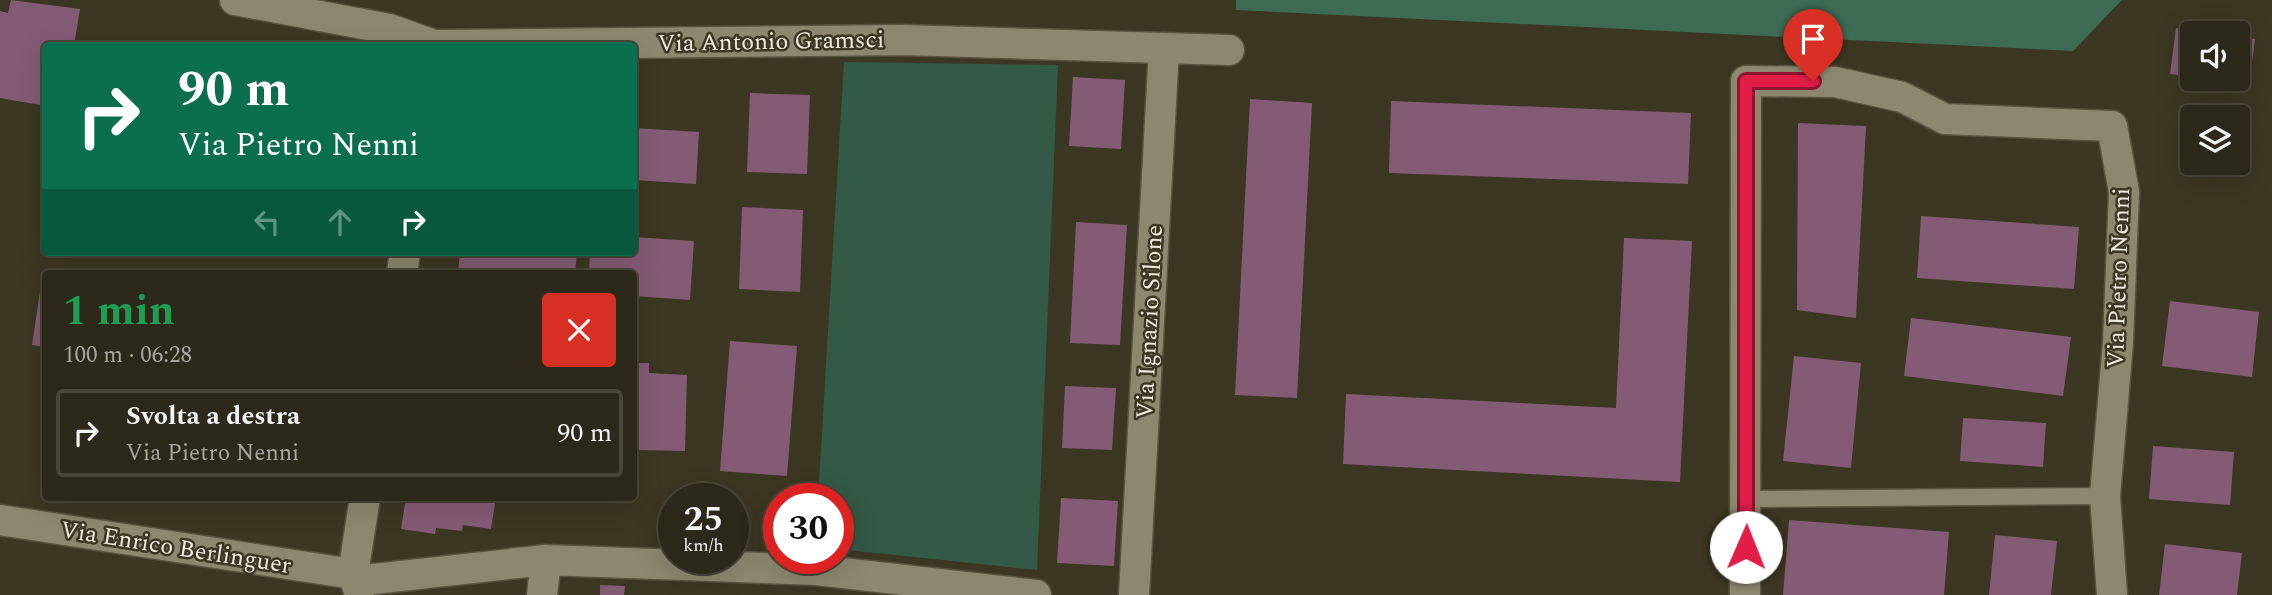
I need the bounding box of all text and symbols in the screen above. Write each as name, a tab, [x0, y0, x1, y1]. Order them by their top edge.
pin	[1783, 9, 1843, 81]
icon: arrive	[1794, 20, 1832, 58]
map controls	[2180, 21, 2250, 175]
button: sound	[2180, 21, 2250, 91]
street label: Via Antonio Gramsci	[657, 22, 885, 62]
text: 90 m	[178, 53, 289, 128]
icon: right	[63, 70, 154, 161]
button: layers	[2180, 105, 2250, 175]
text: Via Pietro Nenni	[178, 121, 419, 170]
street label: Via Pietro Nenni	[2098, 187, 2140, 369]
icon: left	[248, 203, 286, 241]
icon: ahead	[321, 203, 359, 241]
icon: right	[394, 203, 432, 241]
street label: Via Ignazio Silone	[1127, 224, 1173, 420]
text: 1 min	[63, 280, 175, 343]
button: close	[542, 293, 616, 367]
text: 100 m · 06:28	[63, 338, 192, 373]
text: Svolta a destra	[126, 396, 300, 436]
text: 90 m	[557, 413, 612, 453]
icon: right	[67, 414, 105, 452]
text: Via Pietro Nenni	[126, 436, 299, 471]
speed limit sign: 30	[763, 483, 854, 574]
text: 25	[684, 493, 723, 546]
position arrow	[1709, 510, 1783, 584]
street label: Via Enrico Berlinguer	[58, 512, 294, 584]
text: km/h	[683, 532, 724, 559]

